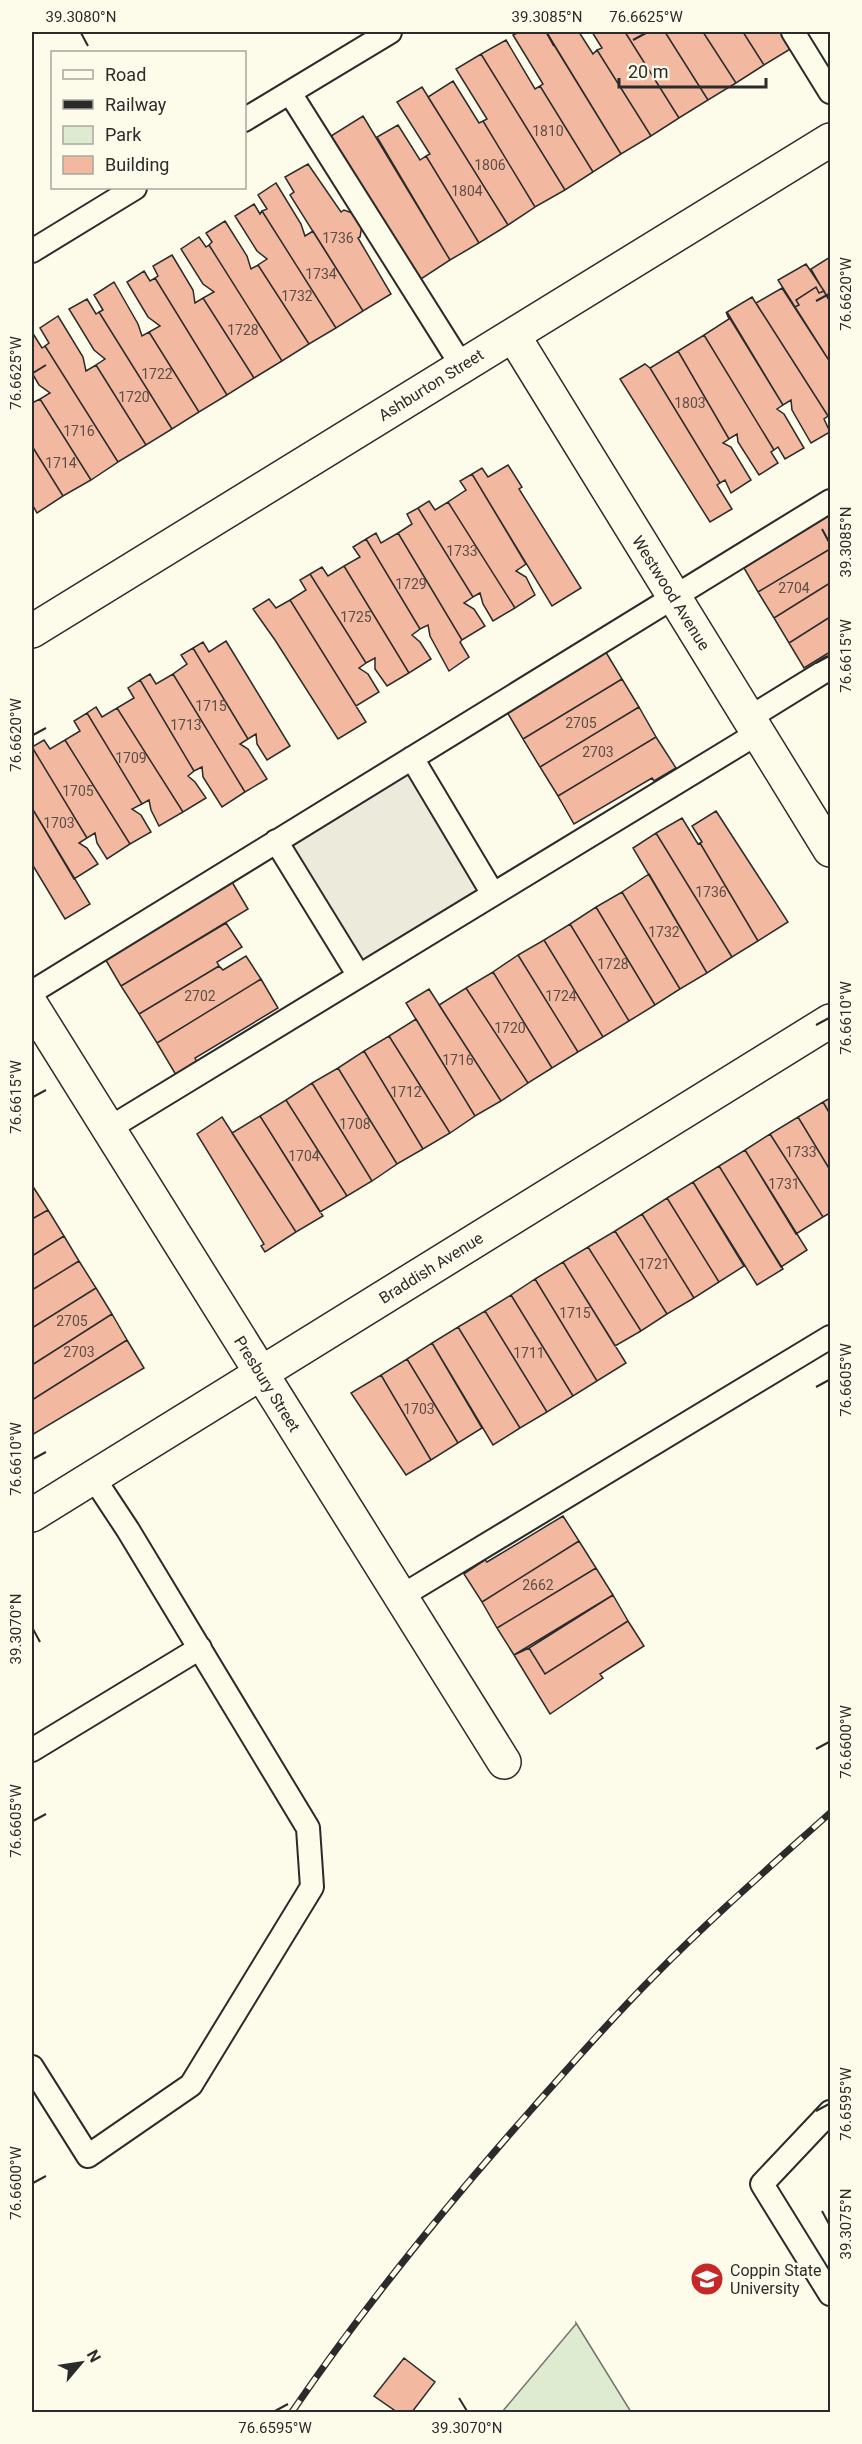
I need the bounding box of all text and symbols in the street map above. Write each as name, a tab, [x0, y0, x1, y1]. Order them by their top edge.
text: 39.3080°N	[46, 8, 116, 26]
text: 39.3085°N	[512, 8, 582, 26]
text: 76.6625°W	[609, 8, 683, 26]
legend	[51, 51, 246, 189]
scale bar	[619, 51, 766, 89]
text: 20 m	[628, 61, 668, 82]
text: Road	[105, 64, 146, 85]
text: Railway	[105, 94, 167, 115]
house number: 1810	[532, 123, 564, 139]
text: Park	[105, 124, 142, 145]
text: Building	[105, 154, 169, 175]
house number: 1806	[474, 157, 506, 173]
house number: 1804	[451, 183, 483, 199]
house number: 1736	[322, 230, 354, 246]
text: 76.6620°W	[837, 257, 855, 331]
house number: 1734	[305, 266, 337, 282]
house number: 1732	[281, 288, 313, 304]
house number: 1728	[227, 322, 259, 338]
text: 76.6625°W	[7, 336, 25, 410]
street label: Ashburton Street	[375, 345, 487, 425]
house number: 1722	[141, 366, 173, 382]
house number: 1720	[118, 389, 150, 405]
house number: 1803	[674, 395, 706, 411]
house number: 1716	[63, 423, 95, 439]
house number: 1714	[45, 455, 77, 471]
text: 39.3085°N	[837, 507, 855, 577]
street label: Westwood Avenue	[628, 532, 714, 654]
house number: 1733	[446, 543, 478, 559]
house number: 1729	[395, 576, 427, 592]
house number: 2704	[778, 580, 810, 596]
house number: 1725	[340, 609, 372, 625]
text: 76.6615°W	[837, 619, 855, 693]
text: 76.6620°W	[7, 698, 25, 772]
house number: 1715	[195, 698, 227, 714]
house number: 2705	[565, 715, 597, 731]
house number: 1713	[170, 717, 202, 733]
house number: 2703	[582, 744, 614, 760]
house number: 1709	[115, 750, 147, 766]
house number: 1705	[62, 783, 94, 799]
house number: 1703	[43, 815, 75, 831]
house number: 1736	[695, 884, 727, 900]
house number: 1732	[648, 924, 680, 940]
house number: 1728	[597, 956, 629, 972]
text: 76.6610°W	[837, 981, 855, 1055]
house number: 2702	[184, 988, 216, 1004]
house number: 1724	[545, 988, 577, 1004]
house number: 1720	[494, 1020, 526, 1036]
house number: 1716	[442, 1052, 474, 1068]
text: 76.6615°W	[7, 1060, 25, 1134]
house number: 1712	[390, 1084, 422, 1100]
house number: 1708	[339, 1116, 371, 1132]
house number: 1733	[785, 1144, 817, 1160]
house number: 1704	[288, 1148, 320, 1164]
house number: 1731	[768, 1176, 800, 1192]
street label: Braddish Avenue	[375, 1228, 487, 1308]
house number: 1721	[638, 1256, 670, 1272]
house number: 1715	[559, 1305, 591, 1321]
house number: 2705	[56, 1313, 88, 1329]
street label: Presbury Street	[230, 1333, 304, 1435]
text: 76.6605°W	[837, 1343, 855, 1417]
house number: 2703	[63, 1344, 95, 1360]
house number: 1711	[513, 1345, 545, 1361]
house number: 1703	[403, 1401, 435, 1417]
text: 76.6610°W	[7, 1422, 25, 1496]
house number: 2662	[522, 1577, 554, 1593]
text: 39.3070°N	[7, 1594, 25, 1664]
text: 76.6600°W	[837, 1705, 855, 1779]
text: 76.6605°W	[7, 1784, 25, 1858]
text: 76.6595°W	[837, 2067, 855, 2141]
text: 76.6600°W	[7, 2146, 25, 2220]
text: 39.3075°N	[837, 2189, 855, 2259]
school or university icon: Coppin State University	[689, 2261, 725, 2297]
place label: Coppin State University	[730, 2261, 821, 2298]
north arrow	[51, 2333, 111, 2393]
text: N	[83, 2346, 105, 2366]
text: 76.6595°W	[238, 2419, 312, 2437]
text: 39.3070°N	[432, 2419, 502, 2437]

